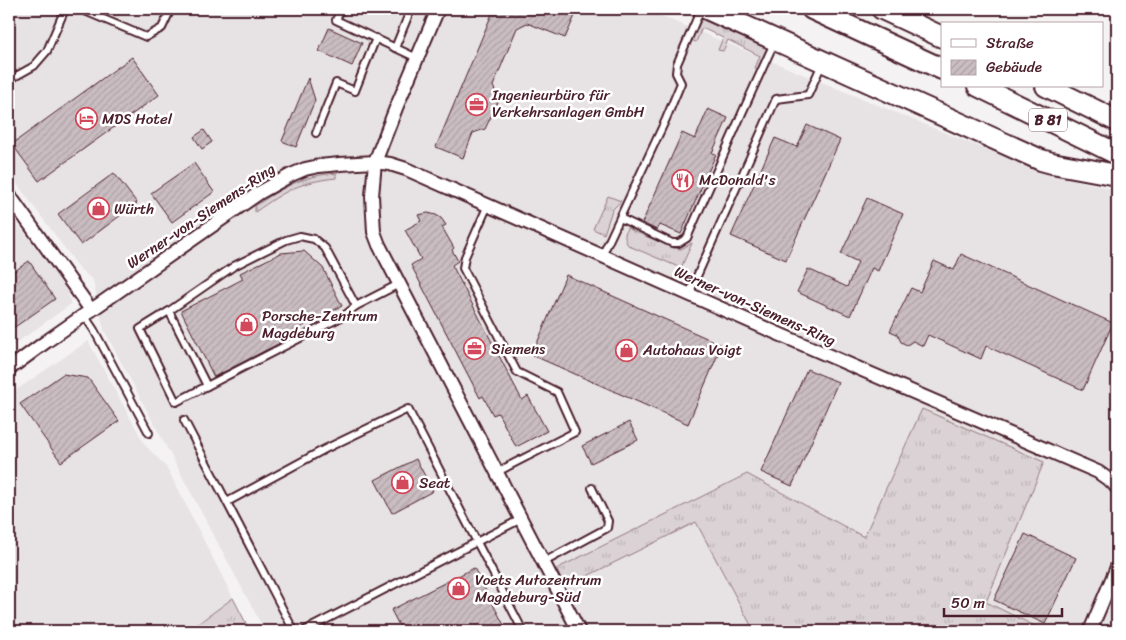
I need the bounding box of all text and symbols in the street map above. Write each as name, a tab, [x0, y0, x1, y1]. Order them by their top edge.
legend	[941, 22, 1104, 88]
text: Straße	[986, 30, 1034, 56]
text: Gebäude	[986, 54, 1042, 80]
place label: Ingenieurbüro für Verkehrsanlagen GmbH	[491, 82, 645, 125]
office icon: Ingenieurbüro für Verkehrsanlagen GmbH	[464, 92, 488, 116]
place label: MDS Hotel	[102, 106, 173, 132]
hotel icon: MDS Hotel	[74, 107, 98, 131]
road number: B 81	[1029, 108, 1067, 132]
street label: Werner-von-Siemens-Ring	[121, 156, 281, 276]
place label: McDonald's	[699, 167, 776, 193]
restaurant icon: McDonald's	[671, 168, 695, 192]
place label: Würth	[114, 196, 154, 222]
shop icon: Würth	[86, 197, 110, 221]
street label: Werner-von-Siemens-Ring	[670, 259, 840, 354]
place label: Porsche-Zentrum Magdeburg	[262, 303, 378, 346]
shop icon: Porsche-Zentrum Magdeburg	[234, 313, 258, 337]
place label: Siemens	[491, 336, 546, 362]
office icon: Siemens	[463, 337, 487, 361]
place label: Autohaus Voigt	[642, 337, 743, 363]
shop icon: Autohaus Voigt	[615, 338, 639, 362]
place label: Seat	[419, 470, 451, 496]
shop icon: Seat	[391, 471, 415, 495]
place label: Voets Autozentrum Magdeburg-Süd	[475, 567, 602, 610]
shop icon: Voets Autozentrum Magdeburg-Süd	[447, 577, 471, 601]
scale bar	[944, 585, 1061, 617]
text: 50 m	[951, 590, 986, 616]

